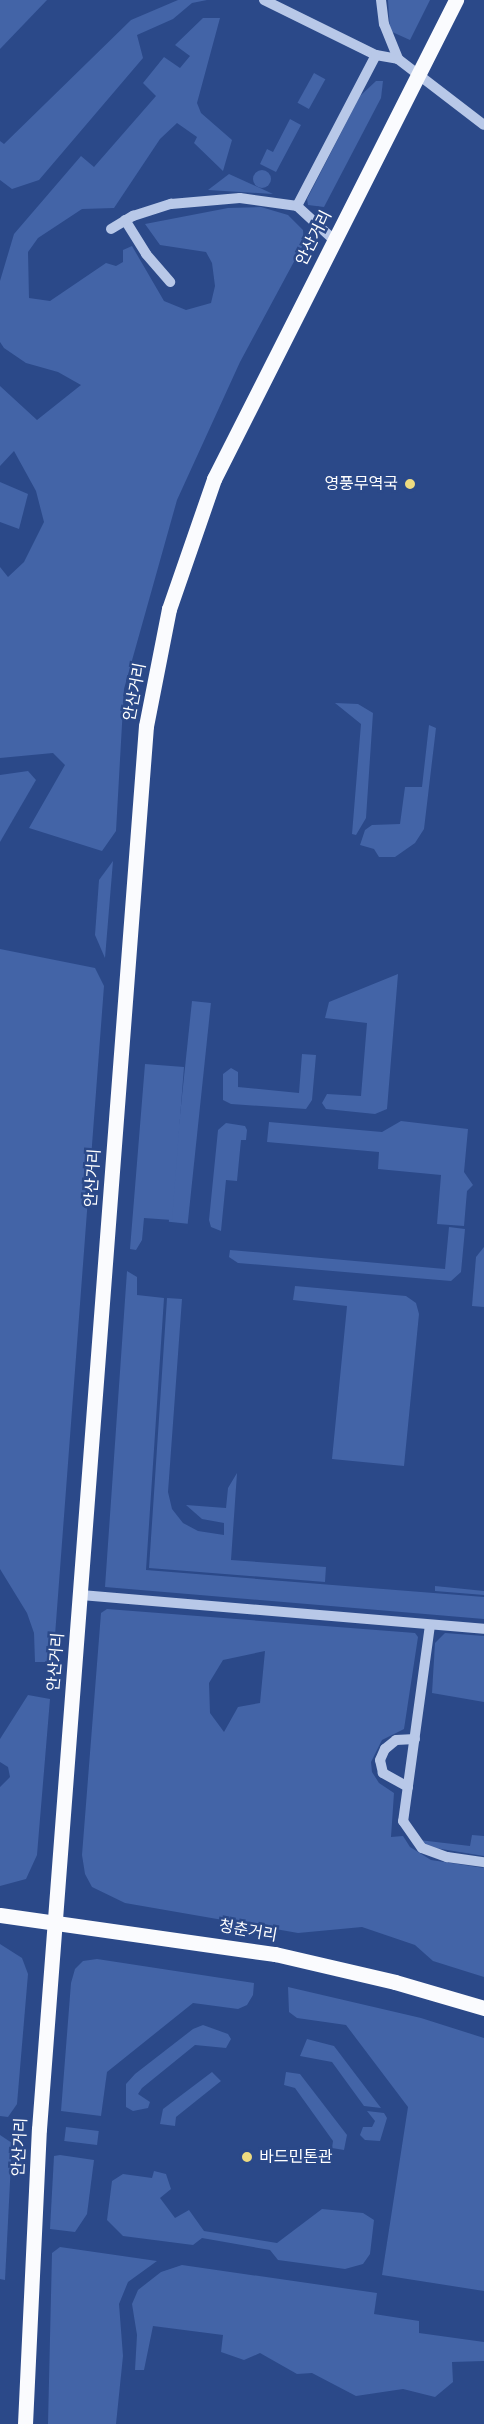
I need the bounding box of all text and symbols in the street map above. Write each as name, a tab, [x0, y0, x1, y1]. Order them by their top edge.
street label: 안산거리	[292, 207, 336, 269]
place label: 영풍무역국	[324, 474, 398, 494]
marker: 영풍무역국	[403, 477, 417, 491]
street label: 안산거리	[120, 661, 150, 723]
street label: 안산거리	[81, 1148, 105, 1208]
street label: 안산거리	[44, 1632, 68, 1692]
street label: 청춘거리	[217, 1916, 279, 1946]
street label: 안산거리	[9, 2117, 31, 2177]
place label: 바드민톤관	[259, 2147, 333, 2167]
marker: 바드민톤관	[240, 2150, 254, 2164]

